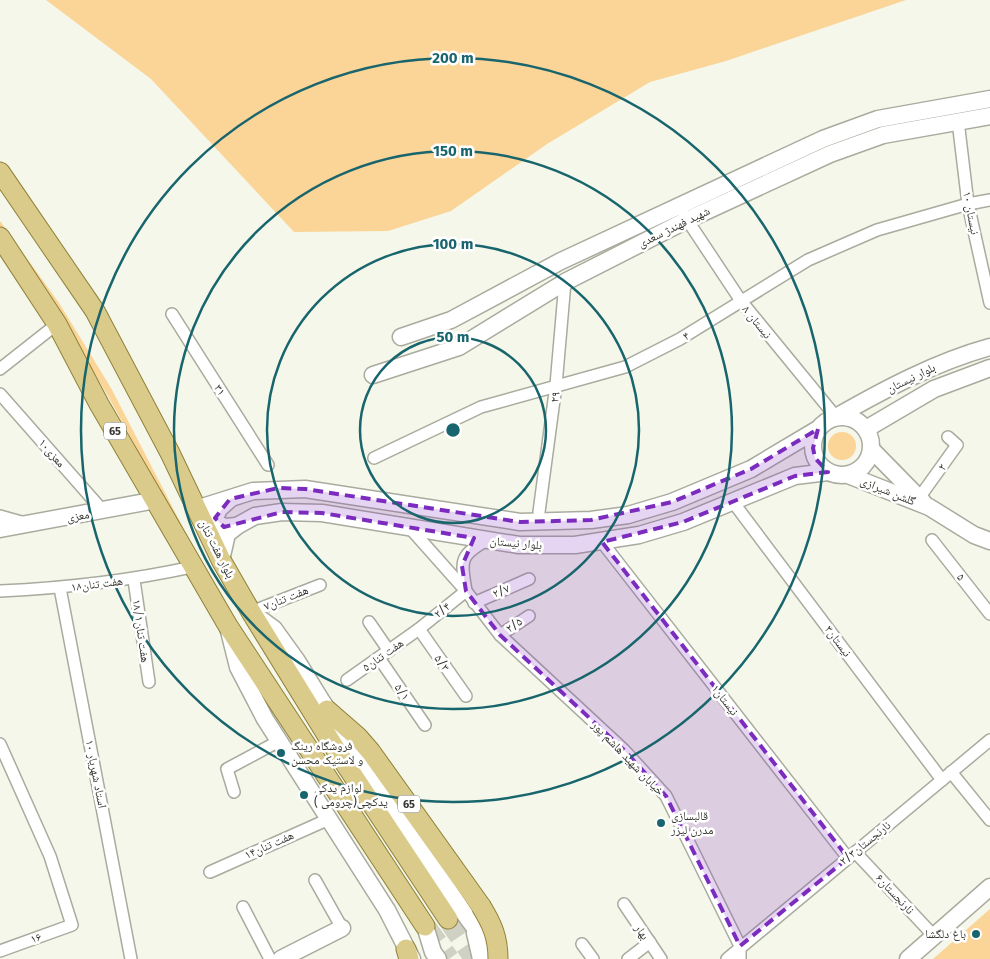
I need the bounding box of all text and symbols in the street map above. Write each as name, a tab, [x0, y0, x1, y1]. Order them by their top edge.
text: 200 m	[432, 49, 474, 67]
text: 150 m	[433, 142, 473, 160]
street label: نیستان ۱۰	[960, 190, 982, 236]
street label: شهید فهندژ سعدی	[636, 204, 712, 251]
text: 100 m	[433, 235, 473, 253]
street label: نیستان ۸	[739, 303, 775, 342]
text: 50 m	[436, 328, 470, 346]
street label: ۴	[680, 329, 692, 343]
street label: بلوار نیستان	[884, 360, 938, 396]
street label: ۳۱	[211, 382, 229, 398]
street label: ۲۹	[547, 391, 563, 403]
centre of rings	[444, 421, 462, 439]
road number: 65	[104, 422, 126, 440]
street label: ۱۰معزی	[36, 436, 68, 470]
street label: ۲	[935, 461, 949, 473]
street label: گلشن شیرازی	[858, 474, 918, 509]
street label: معزی	[66, 507, 90, 525]
street label: بلوار هفت تنان	[196, 517, 238, 581]
street label: بلوار نیستان	[489, 534, 543, 553]
street label: ۵	[954, 571, 968, 583]
street label: هفت تنان۱۸	[70, 574, 124, 594]
street label: ۲/۷	[490, 581, 512, 601]
street label: هفت تنان۷	[262, 583, 310, 613]
street label: ۱۸/۱هفت تنان	[130, 598, 152, 664]
street label: ۲/۴	[431, 599, 453, 621]
street label: ۲/۵	[503, 614, 525, 636]
street label: ۳نیستان	[822, 623, 854, 659]
street label: هفت تنان۵	[360, 636, 406, 674]
street label: ۵/۳	[431, 652, 453, 674]
street label: ۵/۱	[391, 681, 413, 703]
street label: ۱نیستان	[708, 682, 741, 718]
street label: خیابان شهید هاشم پور	[587, 717, 667, 799]
street label: استاد شهریار ۱۰	[82, 739, 110, 810]
place label: فروشگاه رینگ و لاستیک محسن	[291, 739, 363, 767]
marker: فروشگاه رینگ و لاستیک محسن	[275, 747, 287, 759]
place label: لوازم یدکی یدکچی(چرومی )	[314, 781, 388, 809]
marker: لوازم یدکی یدکچی(چرومی )	[298, 789, 310, 801]
road number: 65	[398, 796, 420, 812]
place label: قالبسازی مدرن لیزر	[670, 809, 713, 837]
marker: قالبسازی مدرن لیزر	[655, 817, 667, 829]
street label: ۲/۳نارنجستان	[837, 818, 893, 868]
street label: هفت تنان۱۴	[242, 828, 296, 862]
street label: ۶نارنجستان	[873, 871, 917, 917]
street label: بهار	[631, 921, 652, 943]
place label: باغ دلگشا	[925, 927, 966, 942]
marker: باغ دلگشا	[970, 928, 982, 940]
street label: ۱۶	[29, 930, 43, 946]

